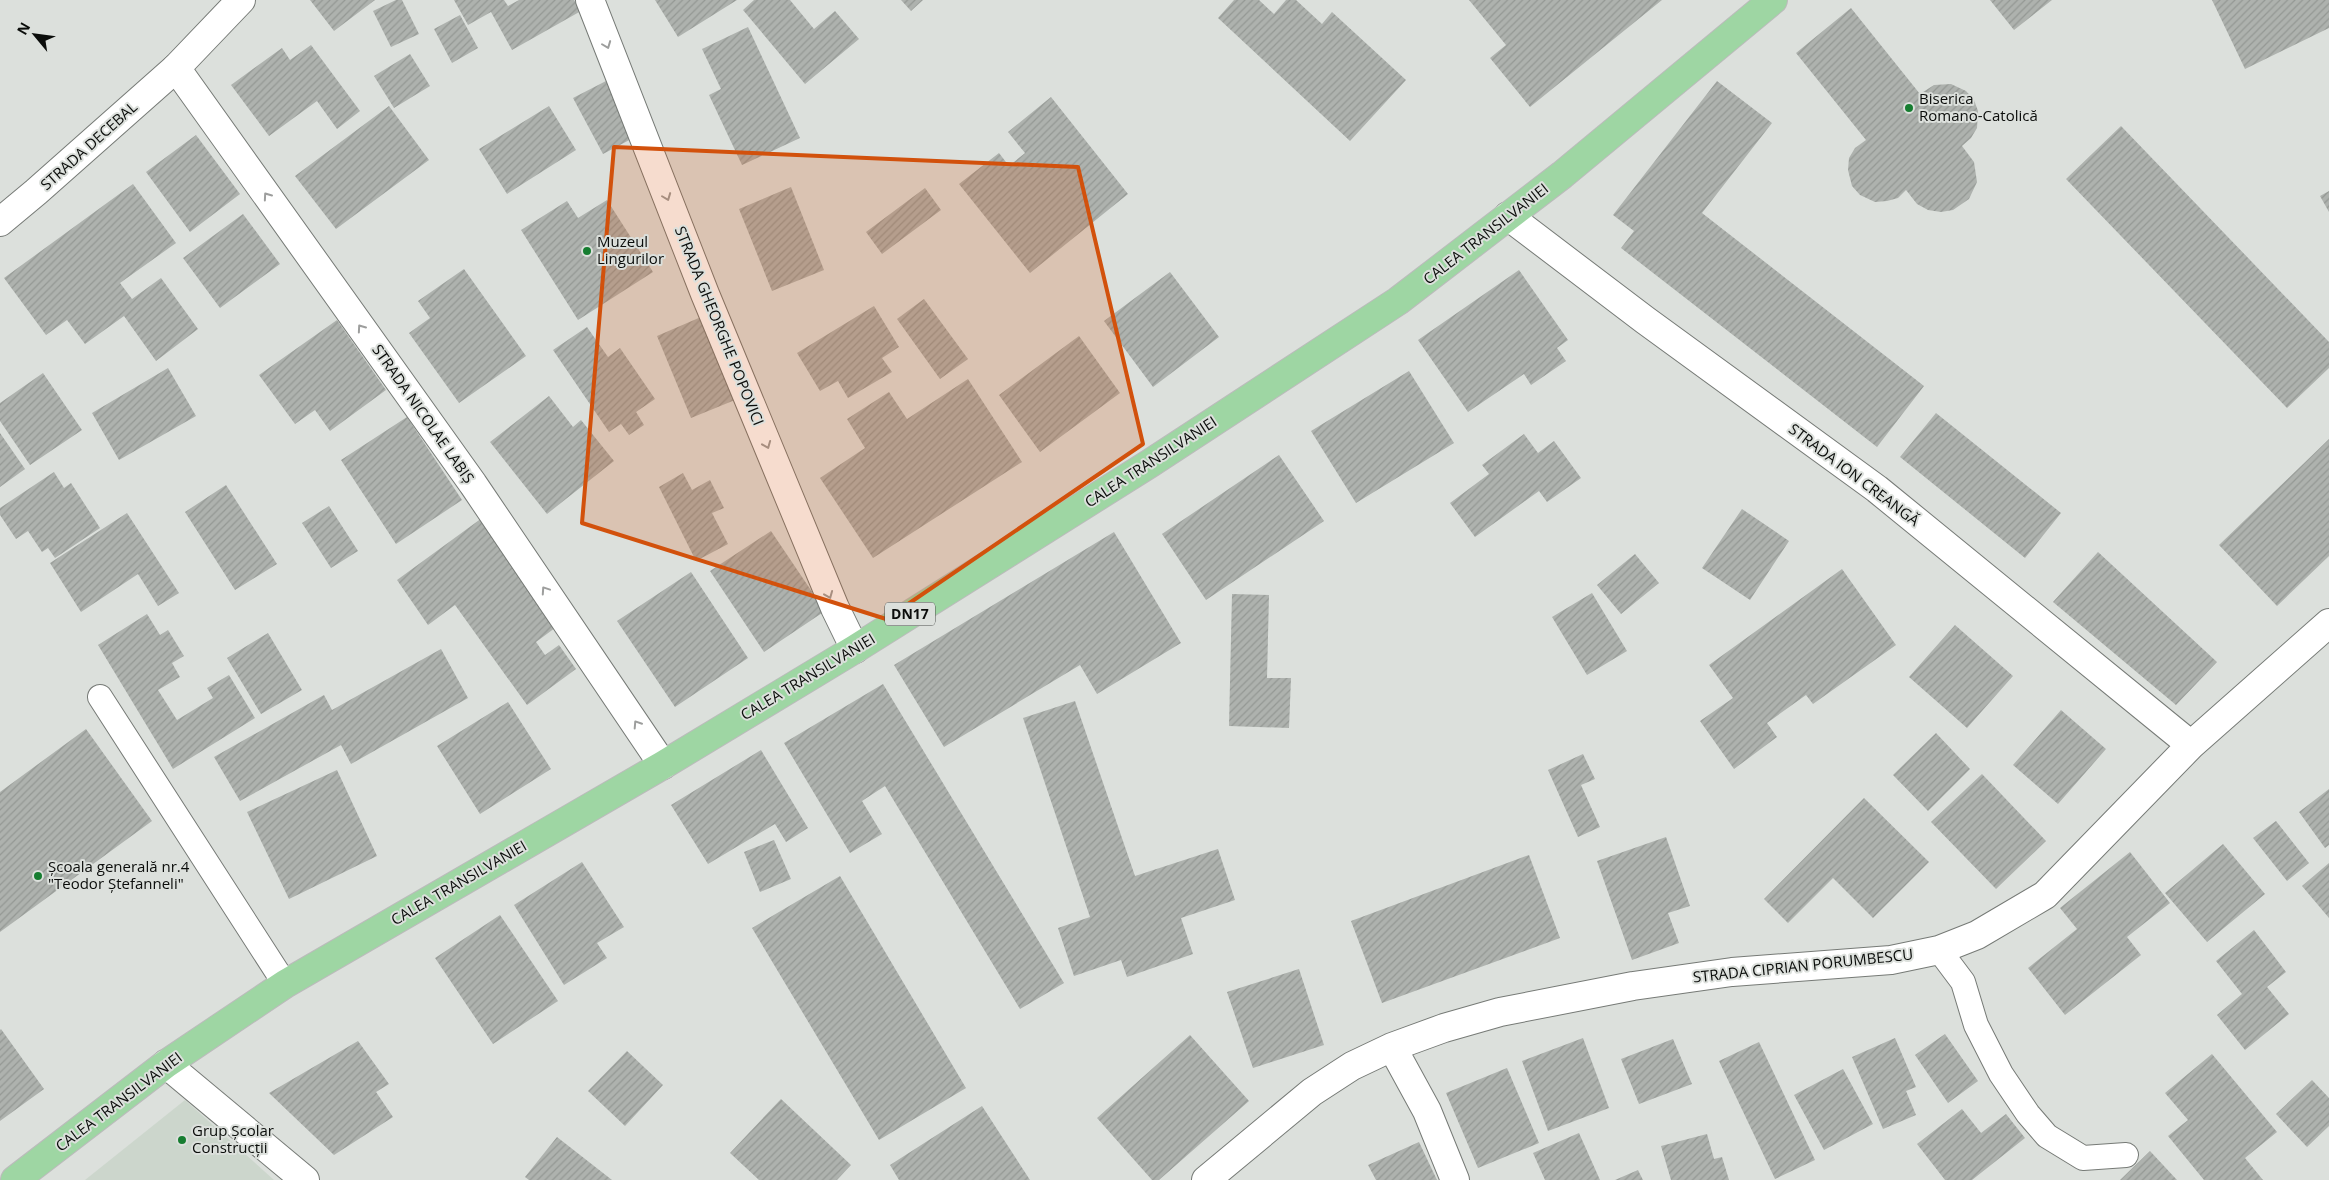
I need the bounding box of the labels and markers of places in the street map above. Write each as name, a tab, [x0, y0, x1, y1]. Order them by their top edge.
place label: Biserica Romano-Catolică	[1919, 88, 2038, 125]
marker: Biserica Romano-Catolică	[1903, 102, 1915, 114]
place label: Muzeul Lingurilor	[597, 231, 664, 268]
marker: Muzeul Lingurilor	[581, 245, 593, 257]
place label: Școala generală nr.4 "Teodor Ștefanneli"	[48, 856, 190, 893]
marker: Școala generală nr.4 "Teodor Ștefanneli"	[32, 870, 44, 882]
place label: Grup Școlar Construcții	[192, 1120, 274, 1157]
marker: Grup Școlar Construcții	[176, 1134, 188, 1146]

